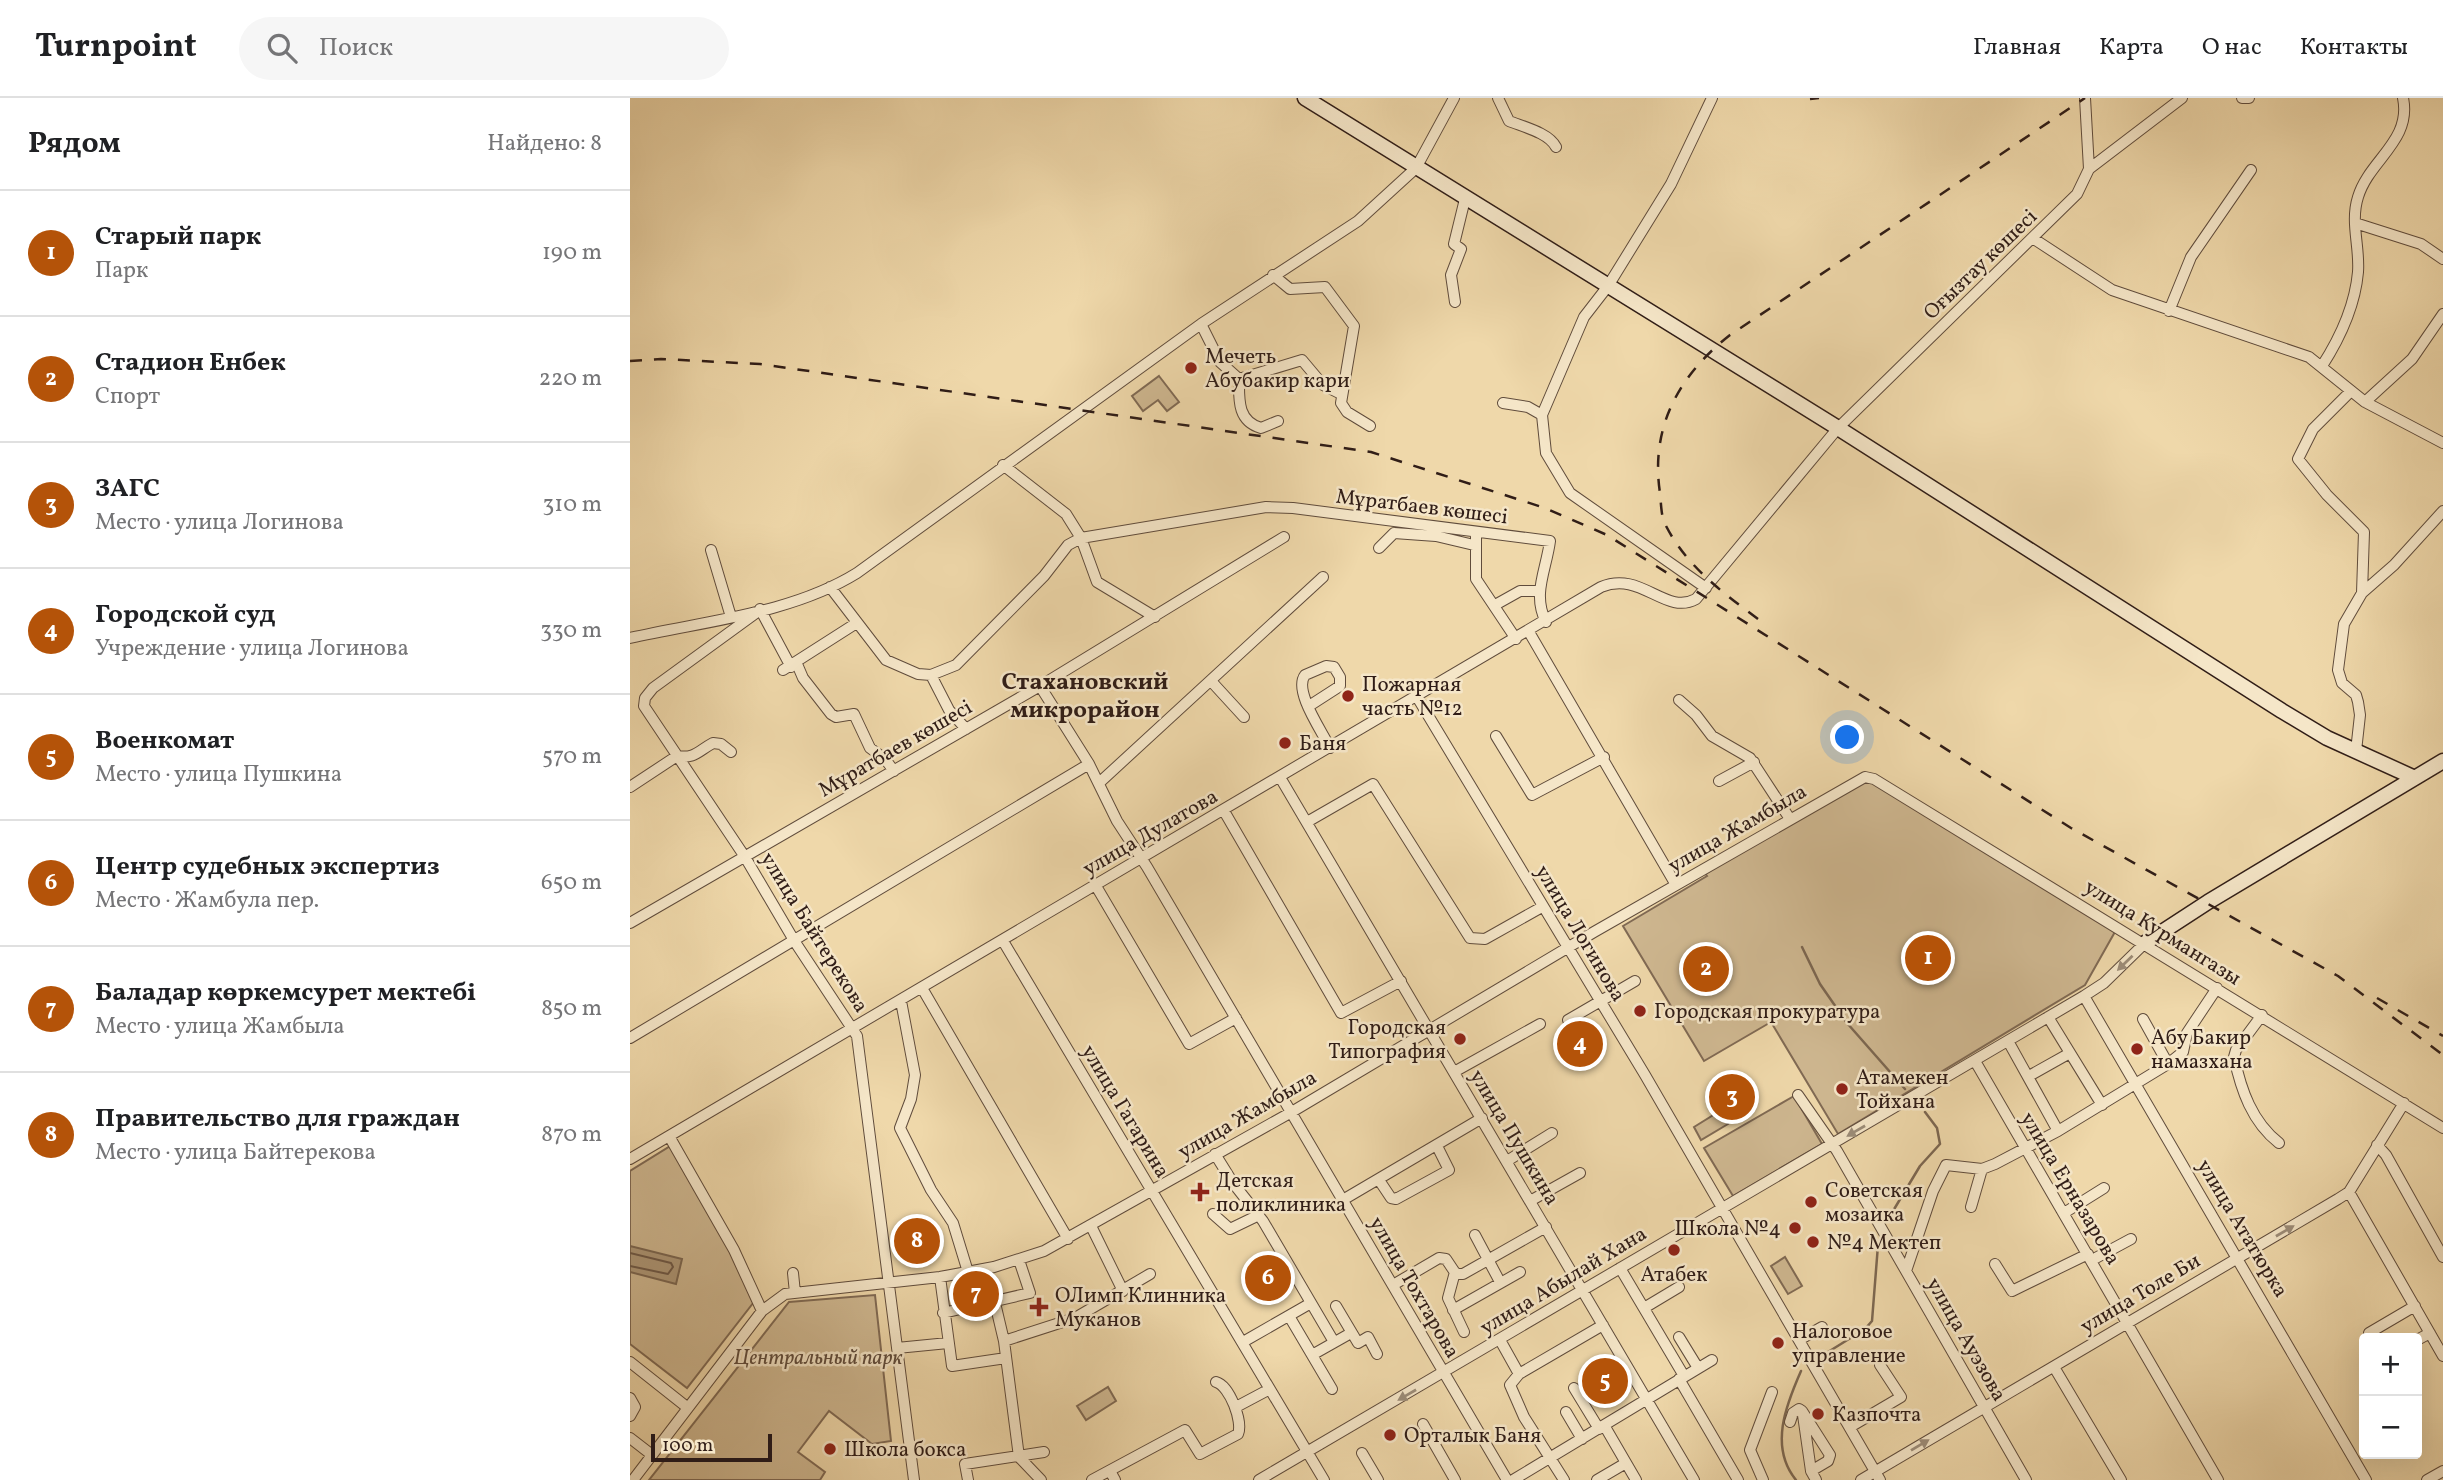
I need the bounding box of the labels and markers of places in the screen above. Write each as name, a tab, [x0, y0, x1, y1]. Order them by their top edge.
place label: Мечеть Абубакир кари	[1205, 343, 1350, 396]
marker: Мечеть Абубакир кари	[1183, 360, 1199, 376]
place label: Пожарная часть №12	[1362, 671, 1463, 724]
marker: Пожарная часть №12	[1340, 688, 1356, 704]
place label: Баня	[1299, 730, 1346, 759]
marker: Баня	[1277, 735, 1293, 751]
pin: 1	[1905, 932, 1951, 984]
pin: 2	[1683, 943, 1729, 995]
place label: Городская прокуратура	[1654, 998, 1881, 1027]
marker: Городская прокуратура	[1632, 1003, 1648, 1019]
place label: Городская Типография	[1328, 1014, 1446, 1067]
pin: 4	[1557, 1018, 1603, 1070]
place label: Абу Бакир намазхана	[2151, 1024, 2253, 1077]
marker: Городская Типография	[1452, 1031, 1468, 1047]
marker: Абу Бакир намазхана	[2129, 1041, 2145, 1057]
place label: Атамекен Тойхана	[1856, 1064, 1949, 1117]
pin: 3	[1709, 1071, 1755, 1123]
marker: Атамекен Тойхана	[1834, 1081, 1850, 1097]
place label: Детская поликлиника	[1216, 1167, 1346, 1220]
place label: Советская мозаика	[1825, 1177, 1923, 1230]
marker: Детская поликлиника	[1190, 1182, 1210, 1202]
marker: Советская мозаика	[1803, 1194, 1819, 1210]
pin: 8	[894, 1215, 940, 1267]
place label: Школа №4	[1675, 1215, 1781, 1244]
marker: Школа №4	[1787, 1220, 1803, 1236]
place label: №4 Мектеп	[1827, 1229, 1941, 1258]
marker: №4 Мектеп	[1805, 1234, 1821, 1250]
marker: Атабек	[1666, 1242, 1682, 1258]
pin: 6	[1245, 1252, 1291, 1304]
place label: Атабек	[1641, 1261, 1707, 1290]
pin: 7	[953, 1268, 999, 1320]
place label: ОЛимп Клинника Муканов	[1055, 1282, 1226, 1335]
marker: ОЛимп Клинника Муканов	[1029, 1297, 1049, 1317]
place label: Налоговое управление	[1792, 1318, 1906, 1371]
marker: Налоговое управление	[1770, 1335, 1786, 1351]
pin: 5	[1582, 1355, 1628, 1407]
place label: Казпочта	[1832, 1401, 1921, 1430]
marker: Казпочта	[1810, 1406, 1826, 1422]
place label: Орталык Баня	[1404, 1422, 1541, 1451]
marker: Орталык Баня	[1382, 1427, 1398, 1443]
place label: Школа бокса	[844, 1436, 966, 1465]
marker: Школа бокса	[822, 1441, 838, 1457]

